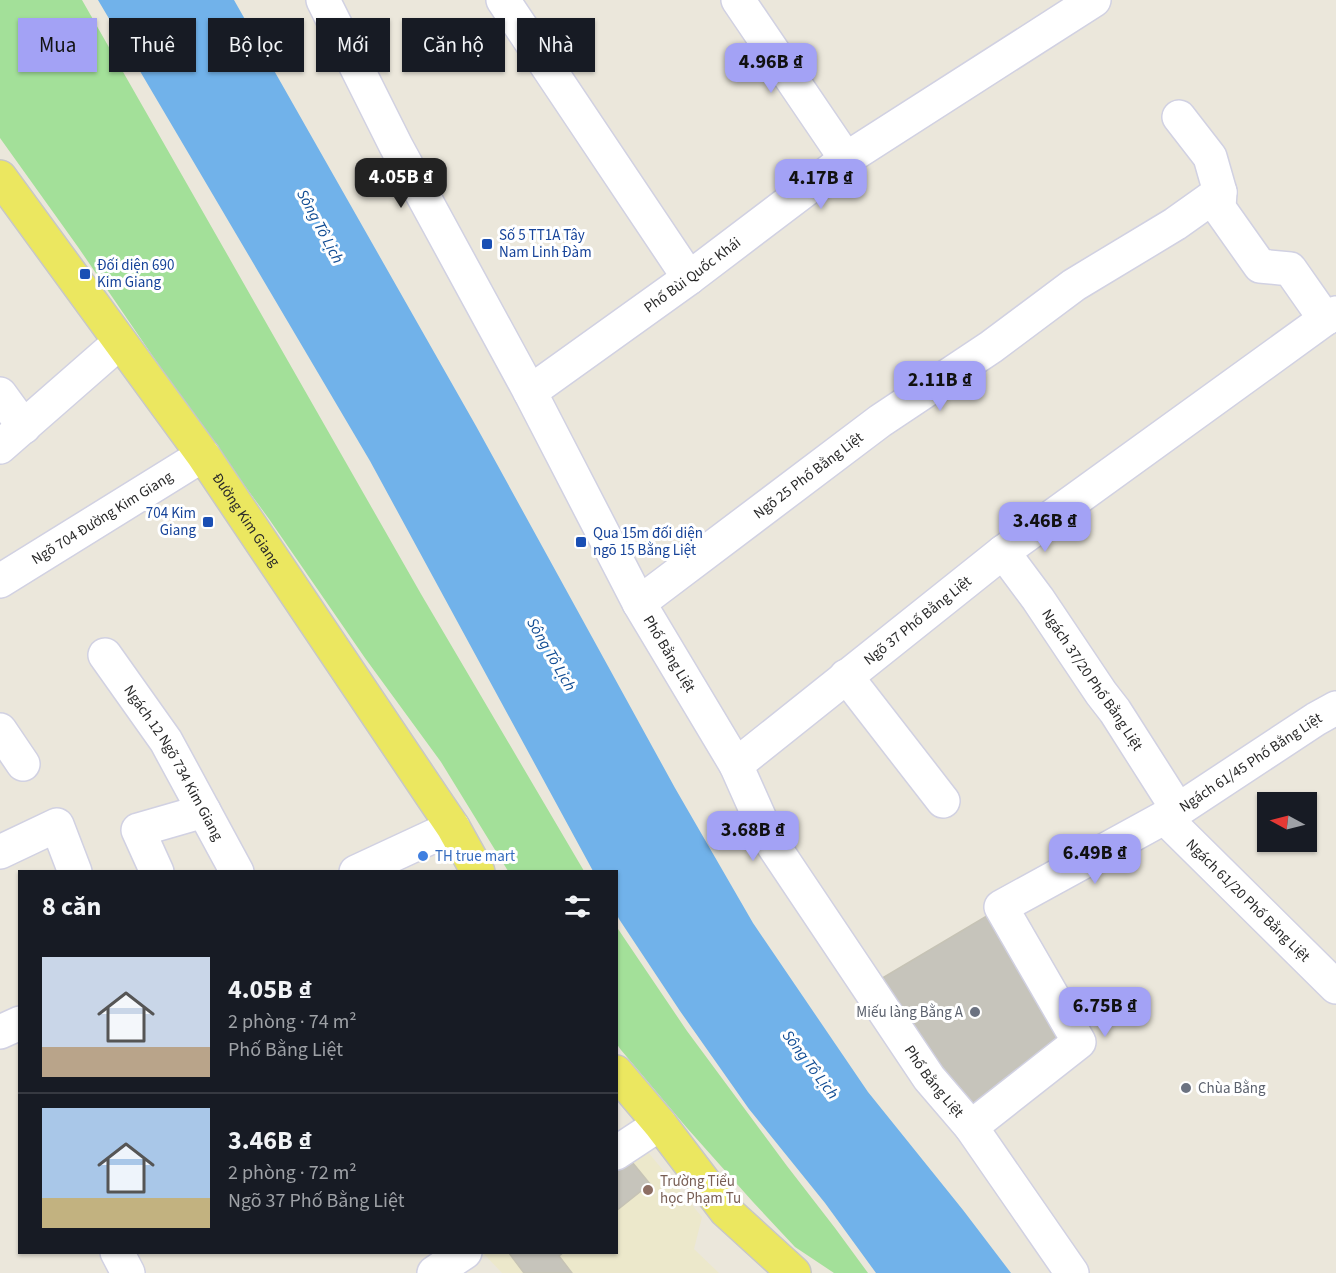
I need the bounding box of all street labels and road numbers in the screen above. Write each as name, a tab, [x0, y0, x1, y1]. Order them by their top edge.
street label: Phố Bùi Quốc Khái	[640, 232, 745, 318]
street label: Ngõ 25 Phố Bằng Liệt	[749, 427, 868, 524]
street label: Ngõ 704 Đường Kim Giang	[28, 466, 177, 570]
street label: Đường Kim Giang	[207, 469, 285, 571]
street label: Ngõ 37 Phố Bằng Liệt	[859, 571, 976, 670]
street label: Ngách 37/20 Phố Bằng Liệt	[1037, 605, 1148, 755]
street label: Phố Bằng Liệt	[638, 612, 700, 696]
street label: Ngách 12 Ngõ 734 Kim Giang	[118, 681, 228, 845]
street label: Ngách 61/45 Phố Bằng Liệt	[1175, 708, 1326, 817]
street label: Ngách 61/20 Phố Bằng Liệt	[1181, 834, 1315, 967]
street label: Phố Bằng Liệt	[899, 1041, 968, 1122]

